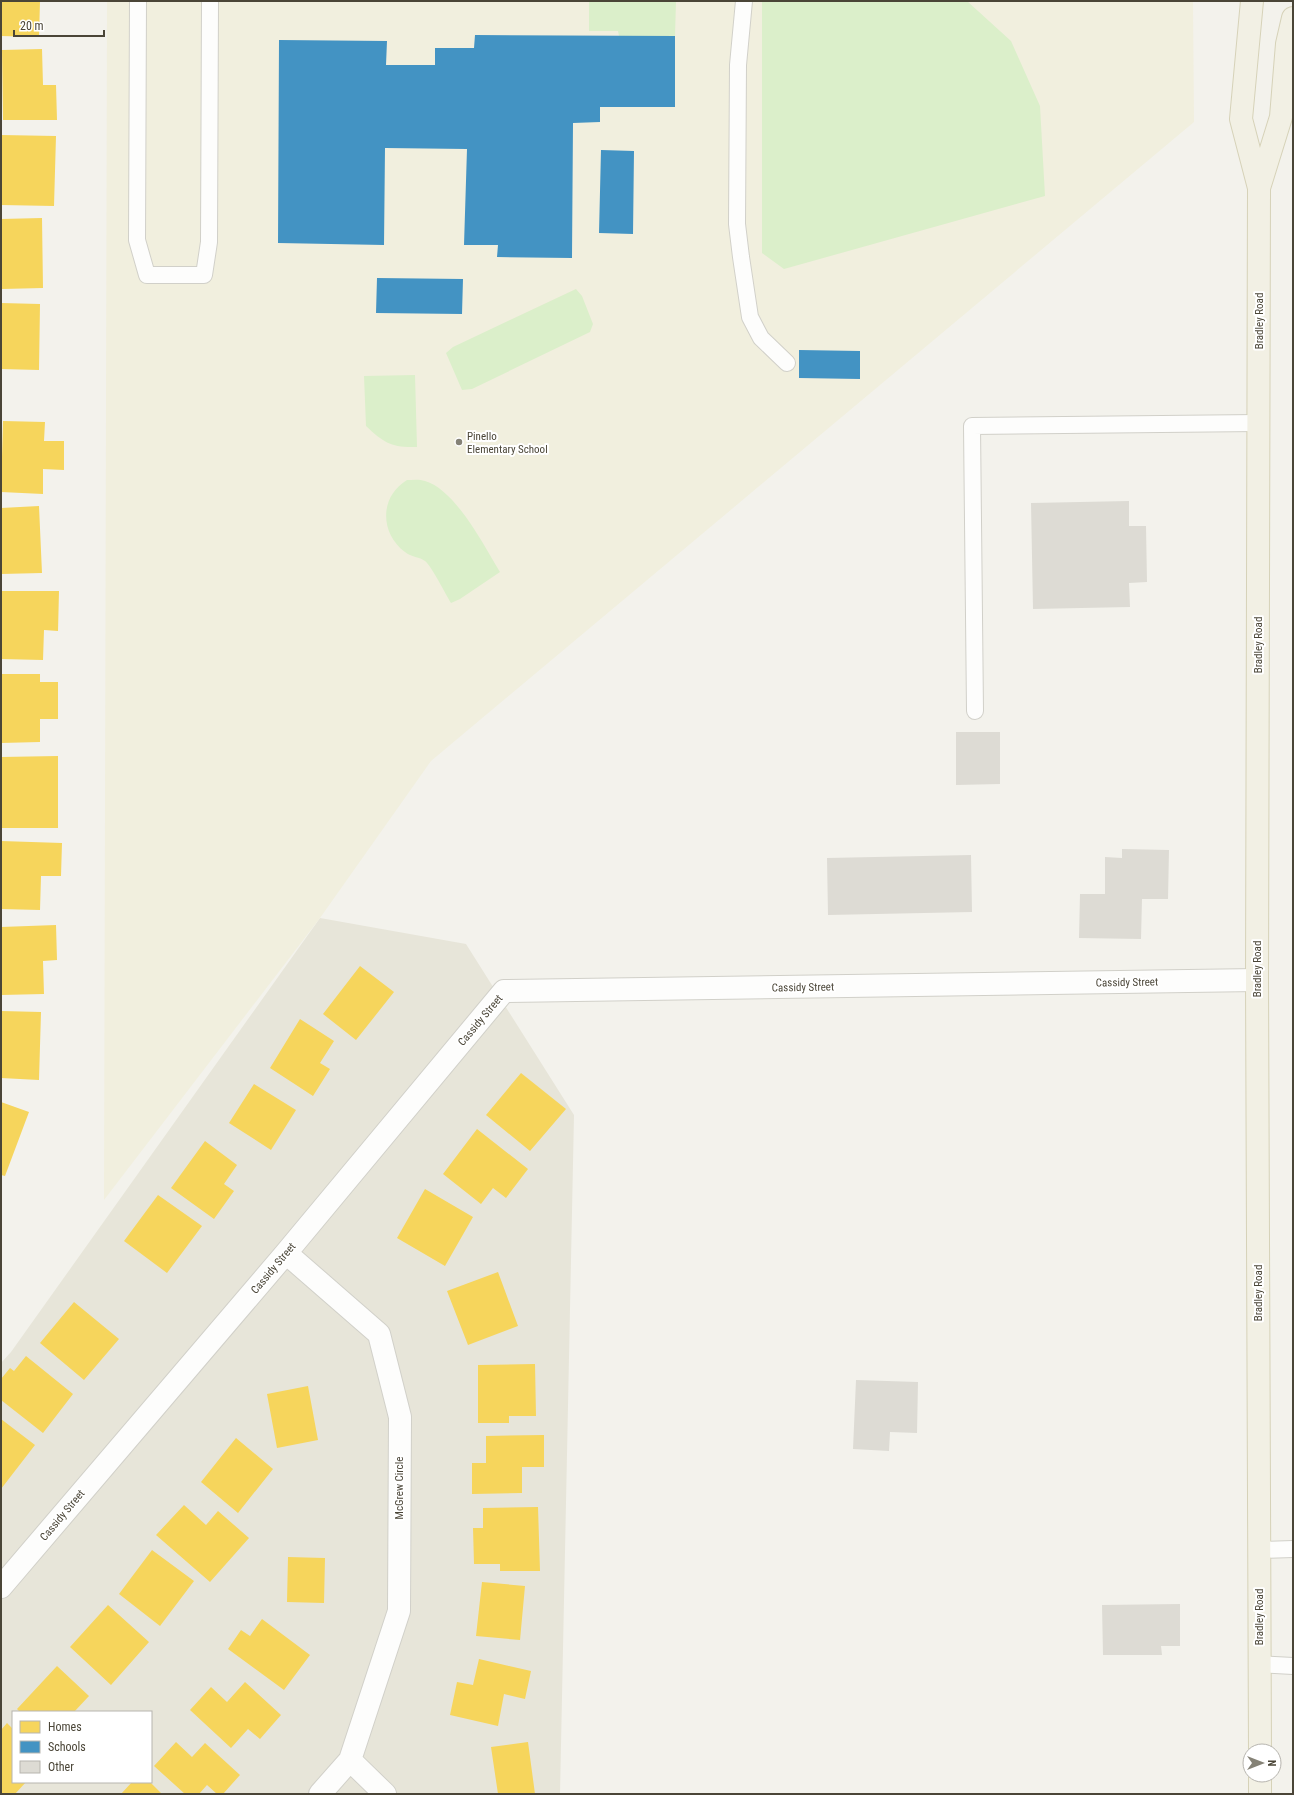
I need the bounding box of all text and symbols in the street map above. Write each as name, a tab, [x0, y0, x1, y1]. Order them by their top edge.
scale bar	[14, 12, 104, 38]
text: 20 m	[20, 19, 44, 33]
street label: Bradley Road	[1253, 293, 1266, 349]
place label: Pinello Elementary School	[467, 430, 548, 456]
marker: Pinello Elementary School	[454, 437, 464, 447]
street label: Bradley Road	[1252, 617, 1265, 673]
street label: Bradley Road	[1251, 941, 1264, 997]
street label: Cassidy Street	[1096, 975, 1158, 990]
street label: Cassidy Street	[772, 980, 834, 995]
street label: Cassidy Street	[455, 992, 505, 1048]
street label: Cassidy Street	[248, 1240, 298, 1296]
street label: Bradley Road	[1252, 1265, 1265, 1321]
street label: McGrew Circle	[393, 1457, 406, 1519]
street label: Cassidy Street	[37, 1487, 87, 1543]
street label: Bradley Road	[1253, 1589, 1266, 1645]
legend	[12, 1711, 152, 1783]
text: Homes	[48, 1720, 82, 1734]
text: Schools	[48, 1740, 86, 1754]
north arrow	[1242, 1743, 1282, 1783]
text: Other	[48, 1760, 74, 1774]
text: N	[1265, 1760, 1278, 1767]

